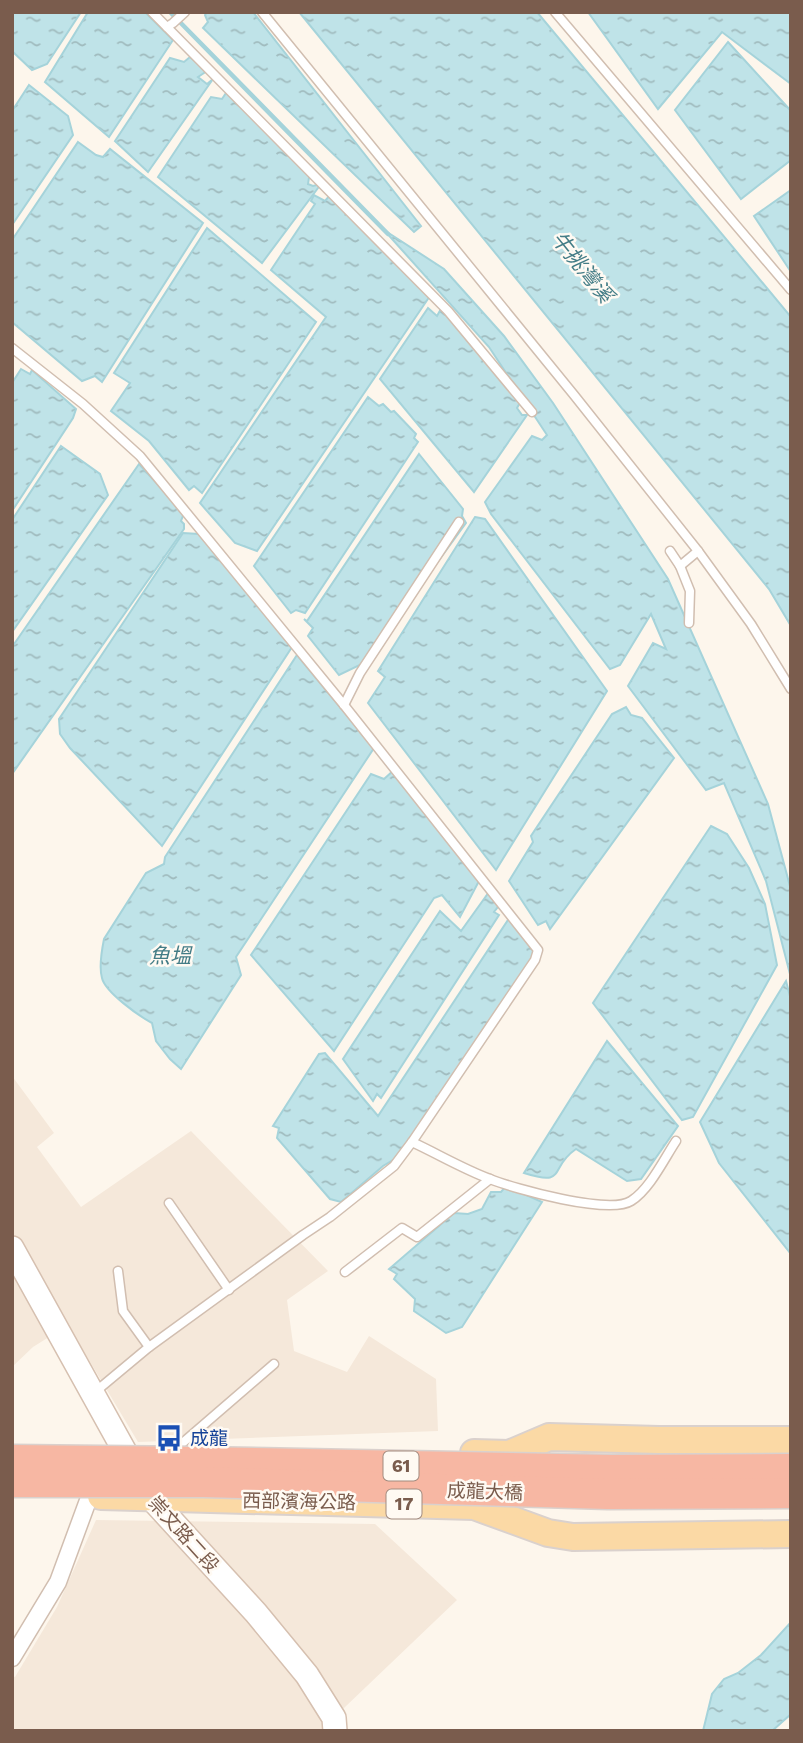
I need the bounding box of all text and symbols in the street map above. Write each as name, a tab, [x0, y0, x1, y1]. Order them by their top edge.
water label: 牛挑灣溪	[546, 226, 620, 310]
water label: 魚塭	[149, 943, 193, 968]
bus stop icon: 成龍	[154, 1423, 184, 1453]
place label: 成龍	[190, 1427, 228, 1450]
road number: 61	[384, 1451, 418, 1480]
street label: 成龍大橋	[447, 1479, 523, 1504]
street label: 西部濱海公路	[242, 1489, 356, 1514]
road number: 17	[386, 1490, 422, 1518]
street label: 崇文路二段	[143, 1491, 224, 1577]

